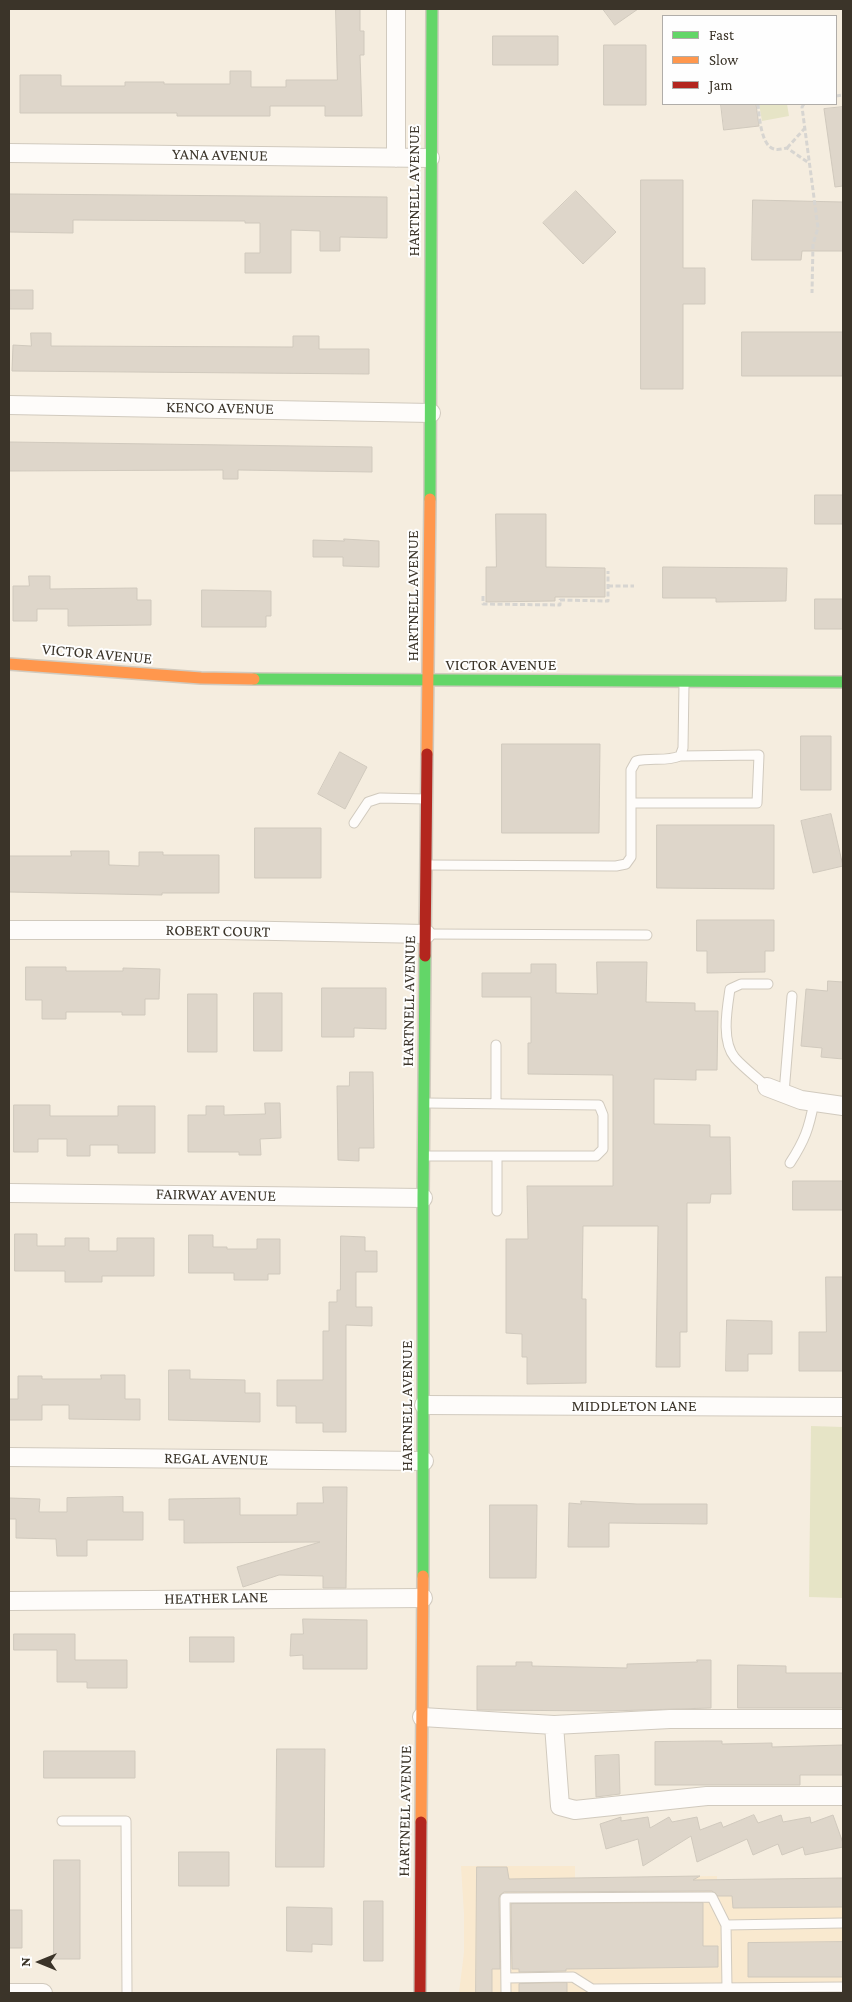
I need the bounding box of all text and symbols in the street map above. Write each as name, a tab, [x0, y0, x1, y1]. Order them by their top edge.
legend	[662, 15, 837, 105]
text: Fast	[709, 27, 734, 43]
text: Slow	[709, 52, 738, 68]
text: Jam	[709, 77, 732, 93]
street label: HARTNELL AVENUE	[404, 125, 424, 257]
street label: YANA AVENUE	[172, 145, 268, 165]
street label: KENCO AVENUE	[166, 397, 274, 419]
street label: HARTNELL AVENUE	[403, 530, 423, 662]
street label: VICTOR AVENUE	[41, 640, 153, 668]
street label: VICTOR AVENUE	[446, 655, 556, 675]
street label: ROBERT COURT	[165, 920, 271, 942]
street label: HARTNELL AVENUE	[398, 935, 420, 1067]
street label: FAIRWAY AVENUE	[156, 1184, 276, 1206]
street label: HARTNELL AVENUE	[397, 1340, 417, 1472]
street label: MIDDLETON LANE	[571, 1396, 697, 1416]
street label: REGAL AVENUE	[164, 1448, 268, 1470]
street label: HEATHER LANE	[164, 1587, 268, 1609]
street label: HARTNELL AVENUE	[394, 1745, 416, 1877]
north arrow	[15, 1937, 65, 1987]
text: N	[17, 1957, 33, 1967]

